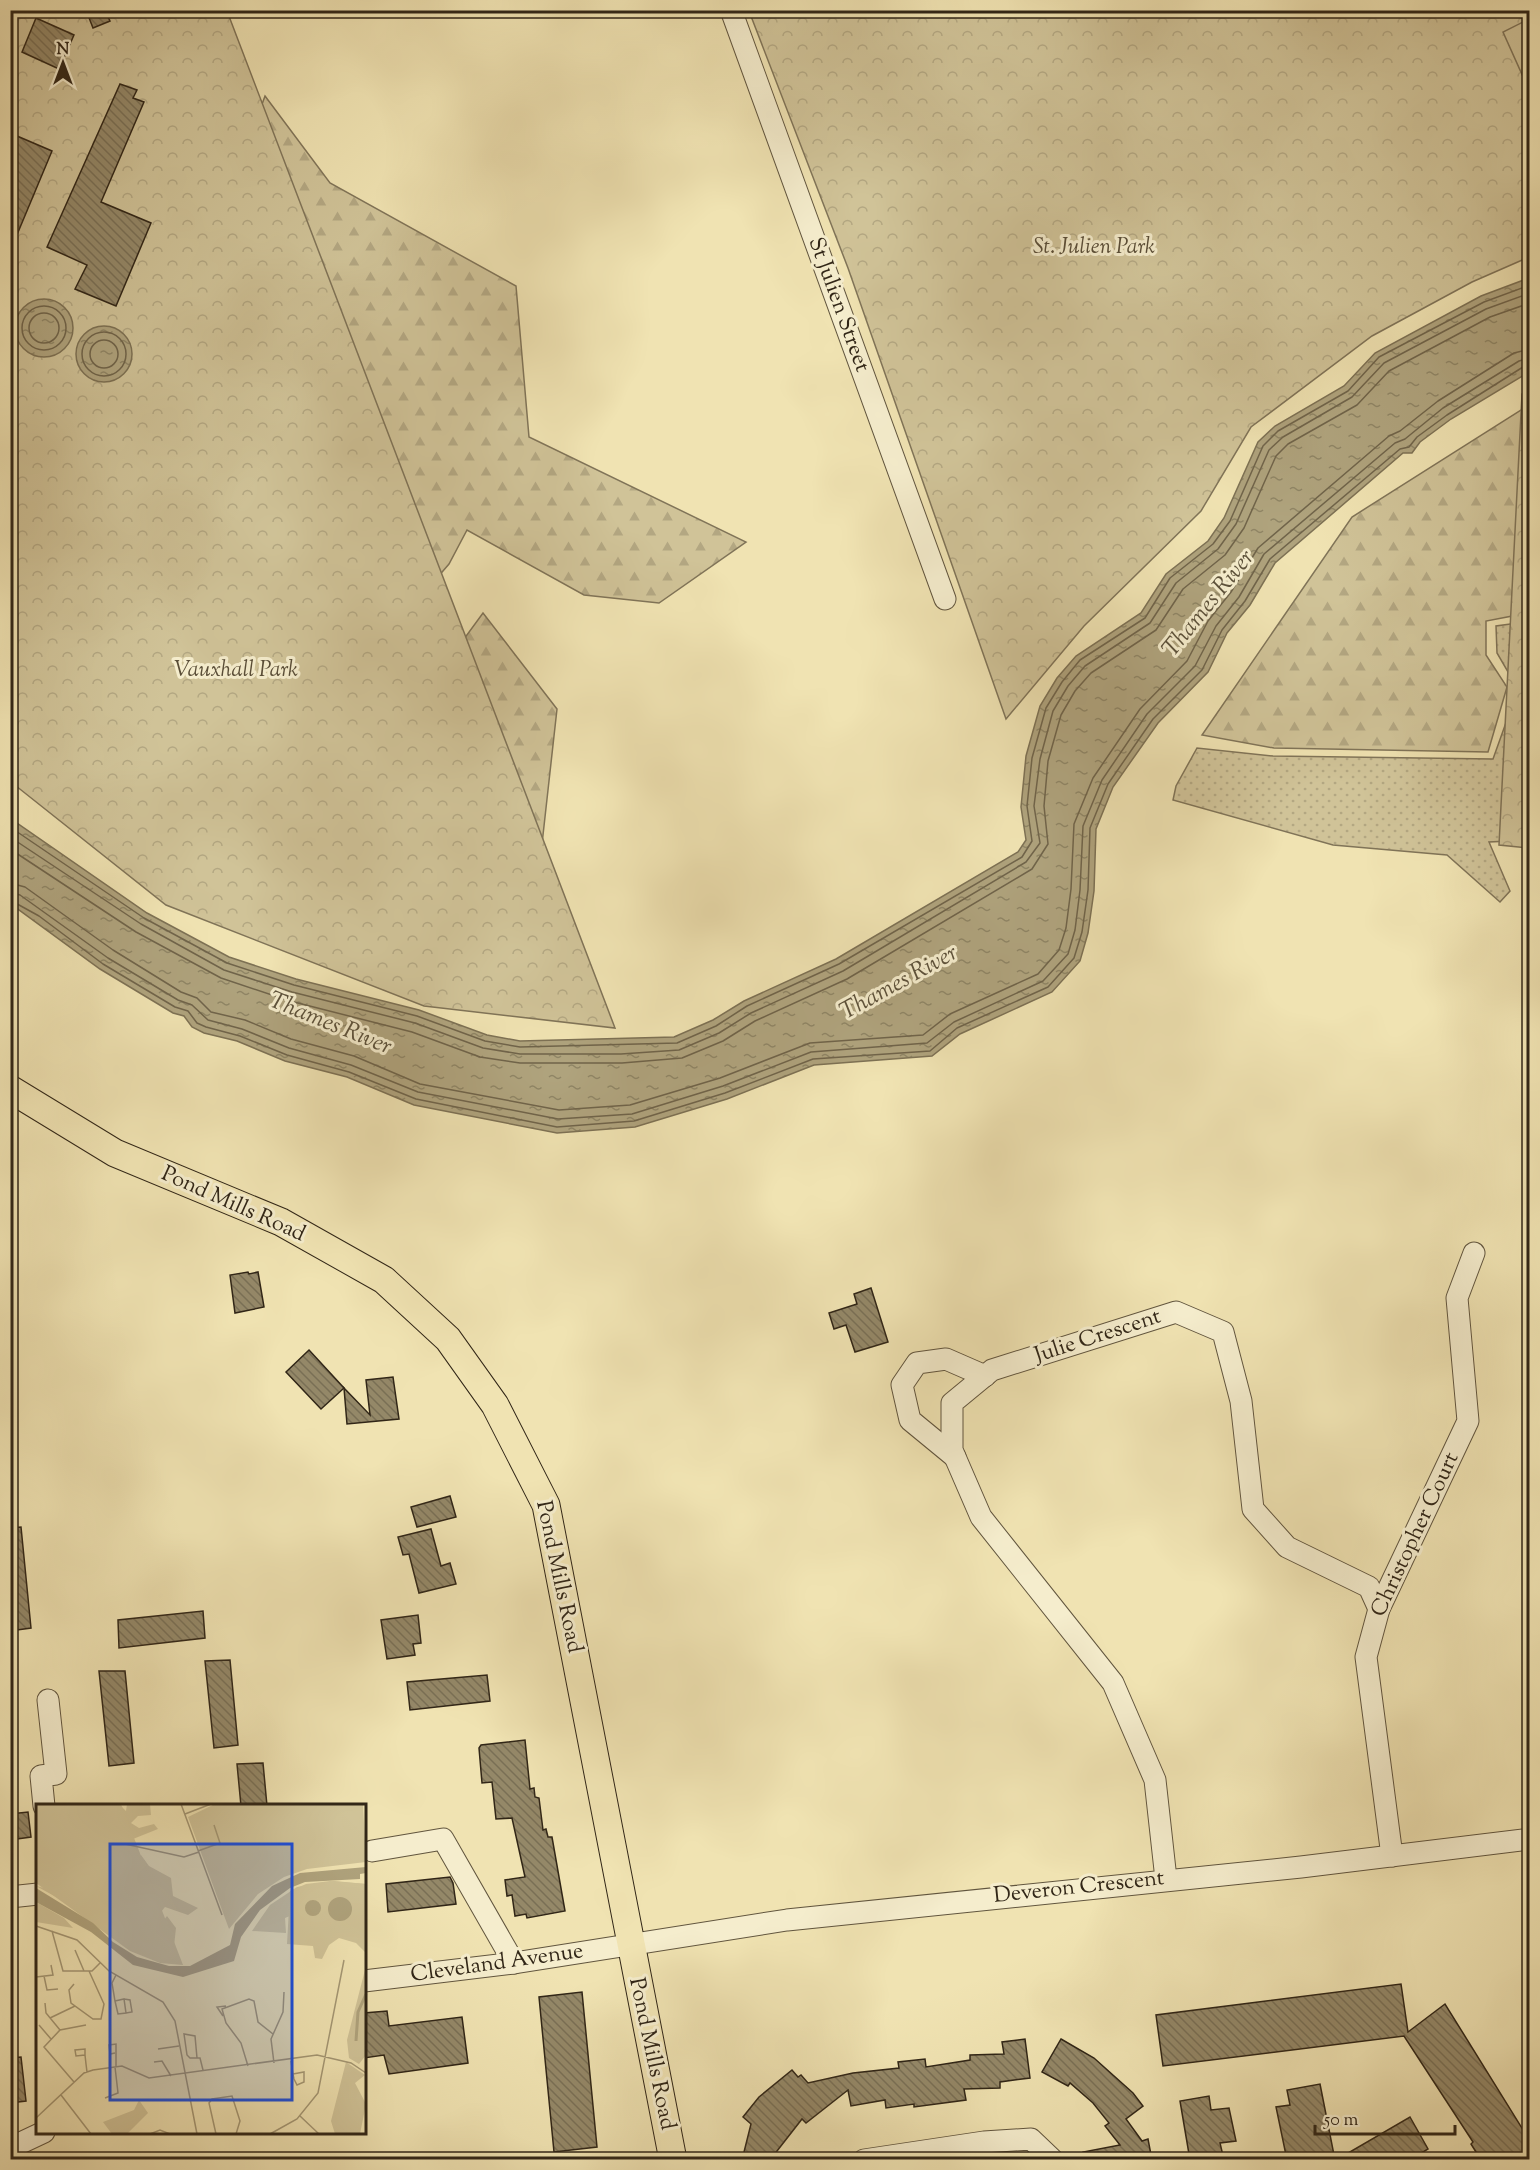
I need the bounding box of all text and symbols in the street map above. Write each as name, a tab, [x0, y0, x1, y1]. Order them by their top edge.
north arrow	[33, 33, 93, 93]
text: N	[57, 39, 70, 62]
park label: St. Julien Park	[1033, 232, 1155, 264]
street label: St Julien Street	[799, 233, 877, 377]
water label: Thames River	[1155, 542, 1263, 665]
park label: Vauxhall Park	[174, 655, 298, 687]
water label: Thames River	[834, 936, 965, 1029]
water label: Thames River	[263, 984, 397, 1064]
street label: Pond Mills Road	[156, 1159, 310, 1251]
street label: Julie Crescent	[1030, 1301, 1166, 1373]
street label: Christopher Court	[1364, 1447, 1468, 1623]
street label: Pond Mills Road	[526, 1498, 590, 1656]
inset map	[36, 1804, 366, 2134]
street label: Deveron Crescent	[992, 1863, 1166, 1913]
street label: Cleveland Avenue	[408, 1936, 586, 1992]
street label: Pond Mills Road	[619, 1975, 683, 2133]
scale bar	[1315, 2098, 1454, 2136]
text: 50 m	[1323, 2108, 1359, 2134]

